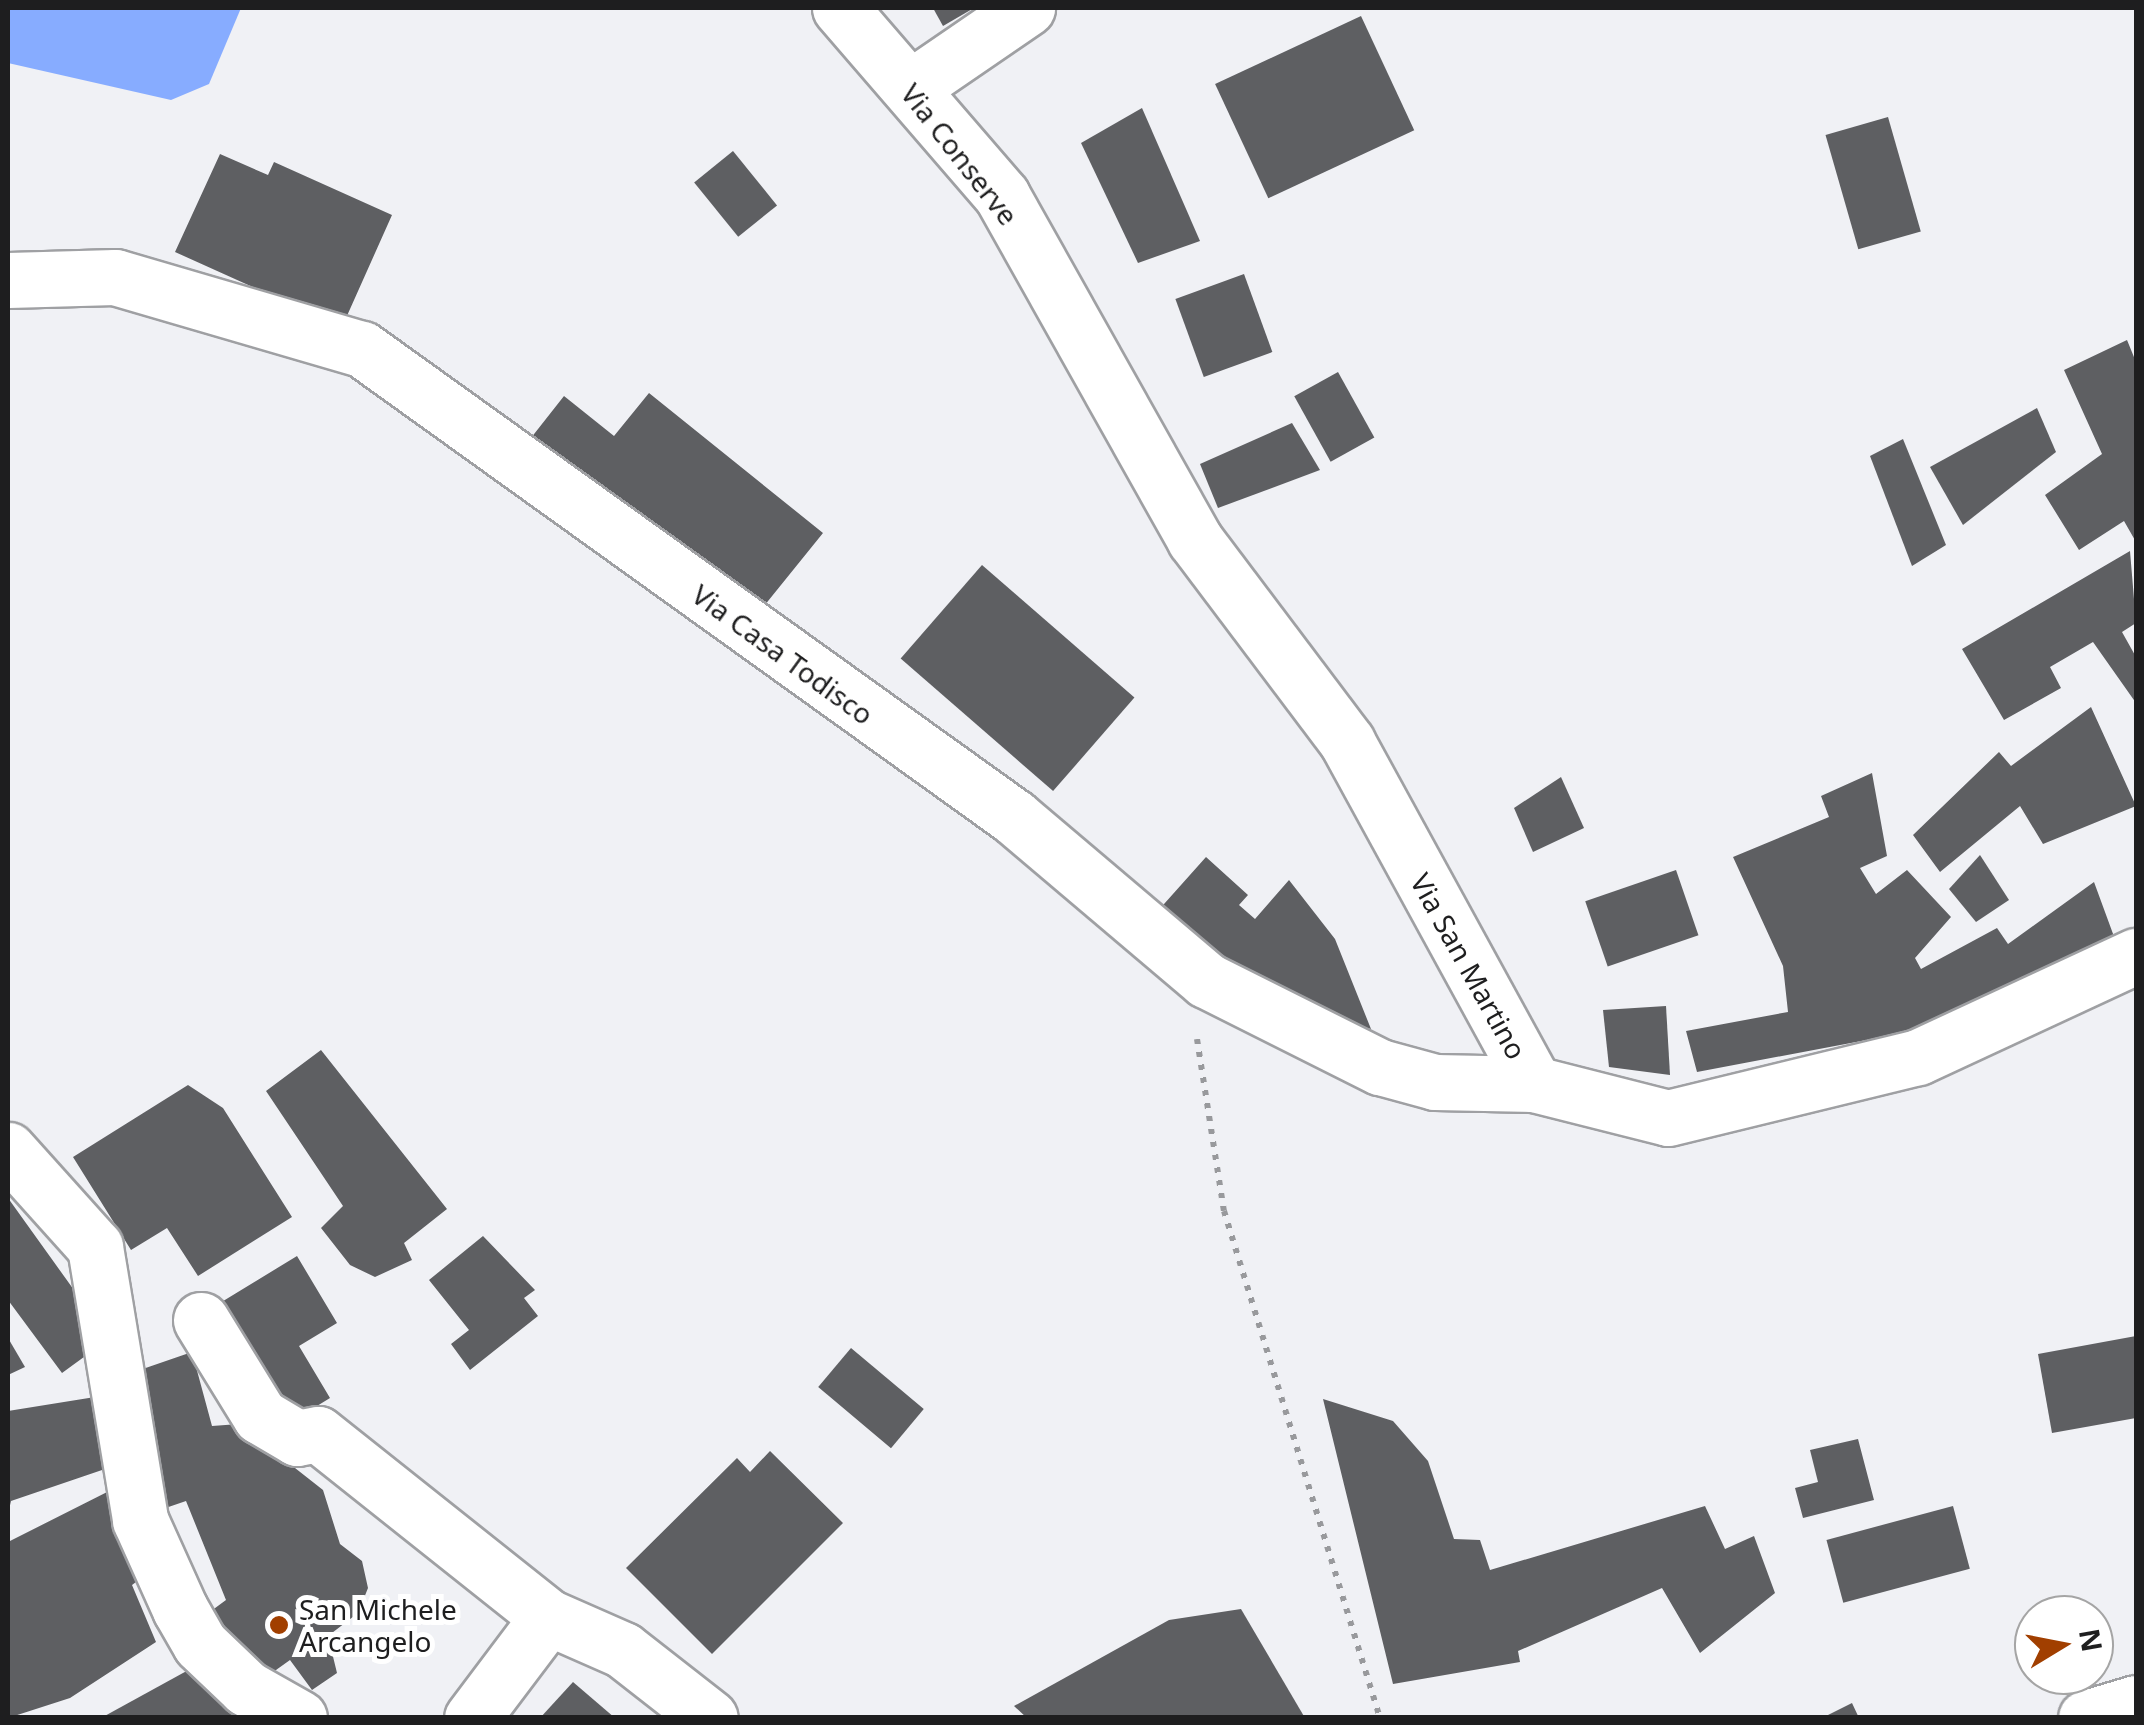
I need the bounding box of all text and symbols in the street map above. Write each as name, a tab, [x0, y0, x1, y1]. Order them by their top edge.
street label: Via Conserve	[895, 77, 1025, 231]
street label: Via Casa Todisco	[686, 577, 880, 731]
street label: Via San Martino	[1404, 867, 1534, 1065]
place label: San Michele Arcangelo	[299, 1592, 457, 1658]
north arrow	[2014, 1595, 2114, 1695]
marker: San Michele Arcangelo	[268, 1614, 290, 1636]
text: N	[2071, 1626, 2112, 1655]

